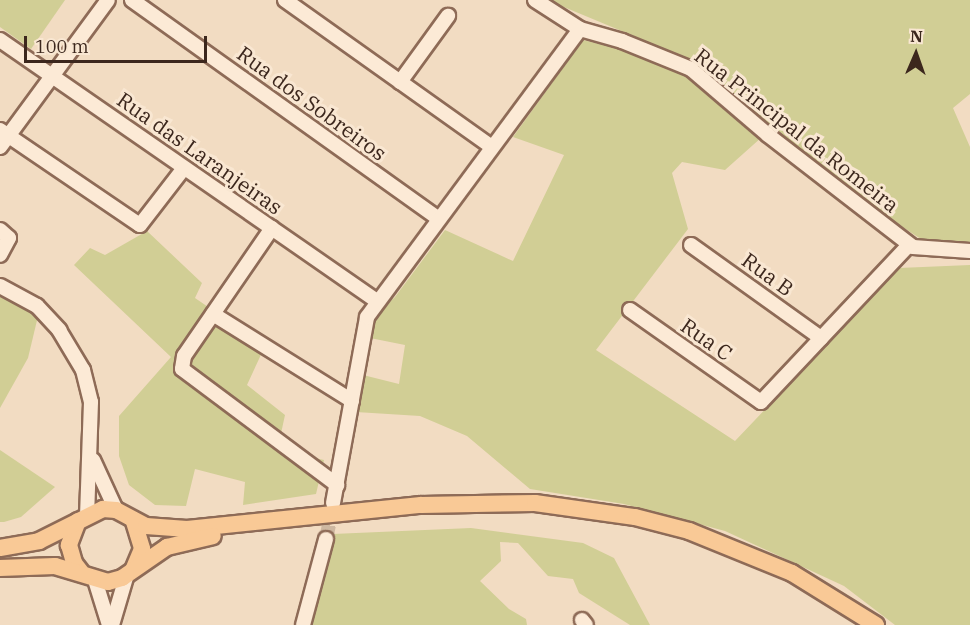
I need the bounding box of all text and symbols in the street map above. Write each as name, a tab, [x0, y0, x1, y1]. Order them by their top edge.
scale bar	[27, 24, 210, 62]
north arrow	[886, 24, 946, 84]
text: N	[910, 26, 923, 46]
text: 100 m	[35, 35, 89, 58]
street label: Rua dos Sobreiros	[232, 40, 392, 166]
street label: Rua Principal da Romeira	[690, 42, 904, 218]
street label: Rua das Laranjeiras	[112, 86, 288, 220]
street label: Rua B	[737, 247, 799, 301]
street label: Rua C	[676, 312, 738, 366]

